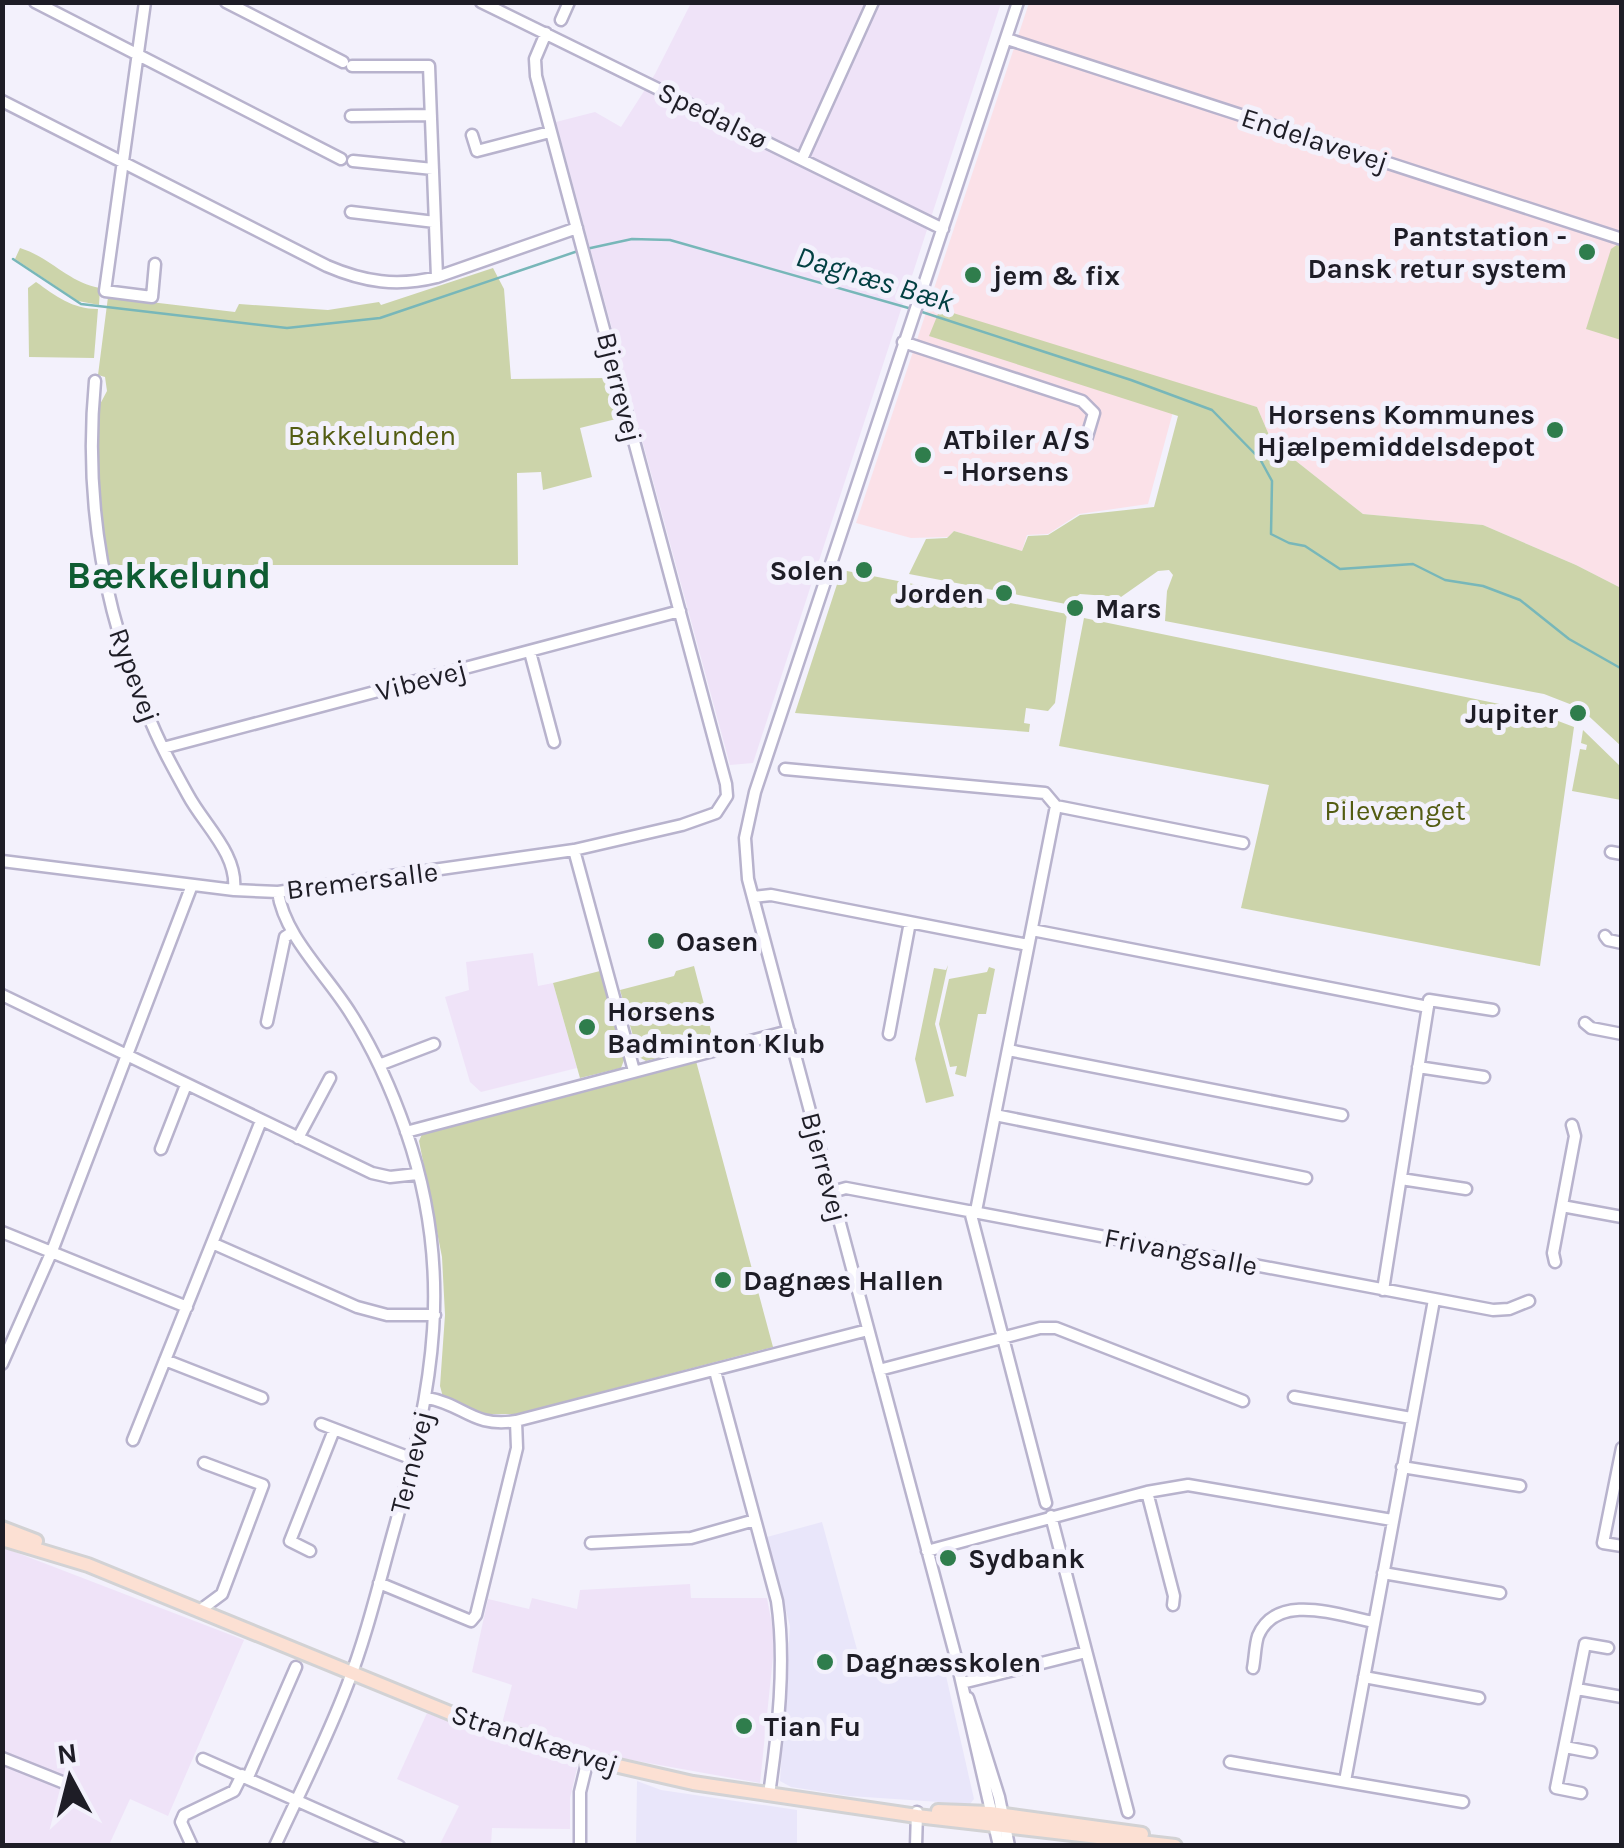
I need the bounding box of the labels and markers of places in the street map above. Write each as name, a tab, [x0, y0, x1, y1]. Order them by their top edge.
place label: Pantstation - Dansk retur system	[1307, 220, 1567, 285]
marker: Pantstation - Dansk retur system	[1576, 241, 1598, 263]
place label: jem & fix	[990, 259, 1120, 292]
marker: jem & fix	[962, 264, 984, 286]
place label: Horsens Kommunes Hjælpemiddelsdepot	[1257, 398, 1535, 463]
marker: Horsens Kommunes Hjælpemiddelsdepot	[1544, 419, 1566, 441]
place label: ATbiler A/S - Horsens	[943, 423, 1091, 488]
marker: ATbiler A/S - Horsens	[912, 444, 934, 466]
place label: Solen	[769, 554, 844, 587]
marker: Solen	[853, 559, 875, 581]
place label: Jorden	[895, 577, 984, 610]
marker: Jorden	[993, 582, 1015, 604]
place label: Mars	[1095, 592, 1162, 625]
marker: Mars	[1064, 597, 1086, 619]
place label: Jupiter	[1465, 697, 1558, 730]
marker: Jupiter	[1567, 702, 1589, 724]
place label: Oasen	[676, 925, 759, 958]
marker: Oasen	[645, 930, 667, 952]
place label: Horsens Badminton Klub	[607, 995, 825, 1060]
marker: Horsens Badminton Klub	[576, 1016, 598, 1038]
place label: Dagnæs Hallen	[743, 1264, 944, 1297]
marker: Dagnæs Hallen	[712, 1269, 734, 1291]
place label: Sydbank	[968, 1542, 1085, 1575]
marker: Sydbank	[937, 1547, 959, 1569]
place label: Dagnæsskolen	[845, 1646, 1041, 1679]
marker: Dagnæsskolen	[814, 1651, 836, 1673]
place label: Tian Fu	[764, 1710, 861, 1743]
marker: Tian Fu	[733, 1715, 755, 1737]

